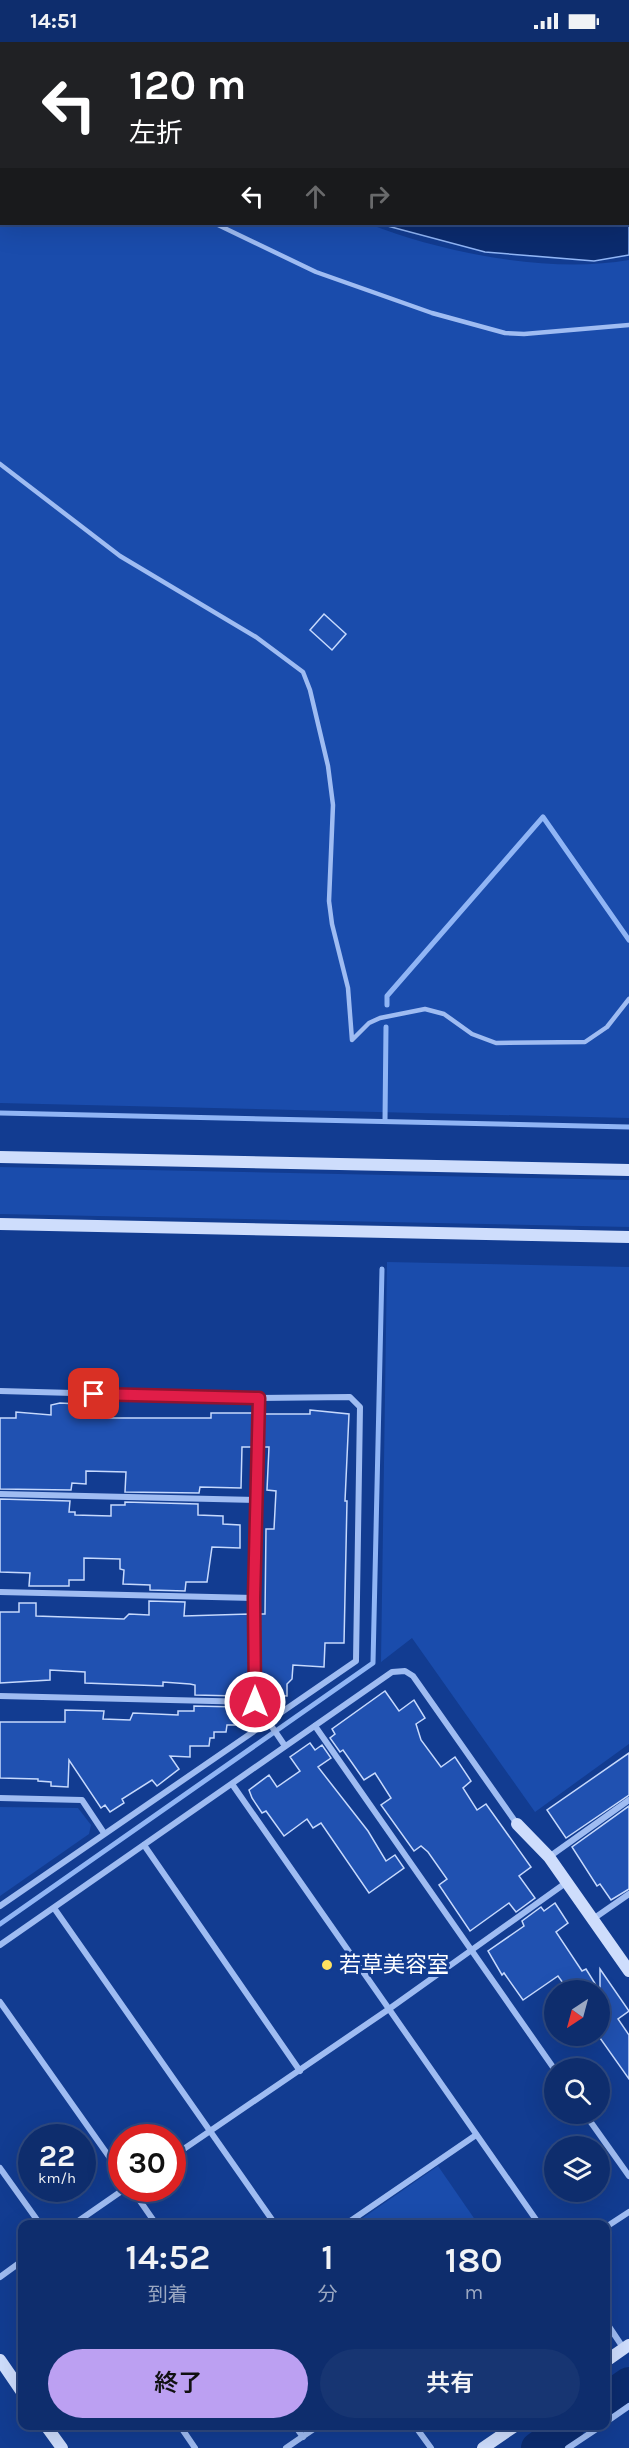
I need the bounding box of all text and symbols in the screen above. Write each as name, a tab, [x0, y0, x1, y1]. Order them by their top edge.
text: 14:51	[30, 8, 78, 34]
text: 120 m	[129, 60, 246, 110]
icon: left	[30, 66, 108, 144]
text: 左折	[129, 117, 183, 149]
icon: left	[236, 180, 269, 213]
icon: ahead	[299, 180, 332, 213]
icon: right	[362, 180, 395, 213]
pin	[68, 1368, 119, 1419]
icon: arrive	[77, 1377, 110, 1410]
position arrow	[223, 1670, 287, 1734]
place label: 若草美容室	[339, 1952, 449, 1978]
marker: 若草美容室	[320, 1958, 334, 1972]
north arrow	[544, 1980, 610, 2046]
map controls	[544, 1980, 610, 2202]
button: search	[544, 2058, 610, 2124]
speed limit sign: 30	[108, 2124, 186, 2202]
button: layers	[544, 2136, 610, 2202]
text: 22	[39, 2138, 75, 2174]
text: km/h	[38, 2169, 76, 2187]
text: 14:52	[125, 2236, 210, 2278]
text: 1	[321, 2236, 334, 2278]
text: 180	[445, 2239, 503, 2281]
text: m	[464, 2281, 483, 2304]
text: 到着	[148, 2283, 188, 2306]
text: 分	[318, 2283, 338, 2306]
button: 終了	[48, 2349, 308, 2418]
button: 共有	[320, 2349, 580, 2418]

